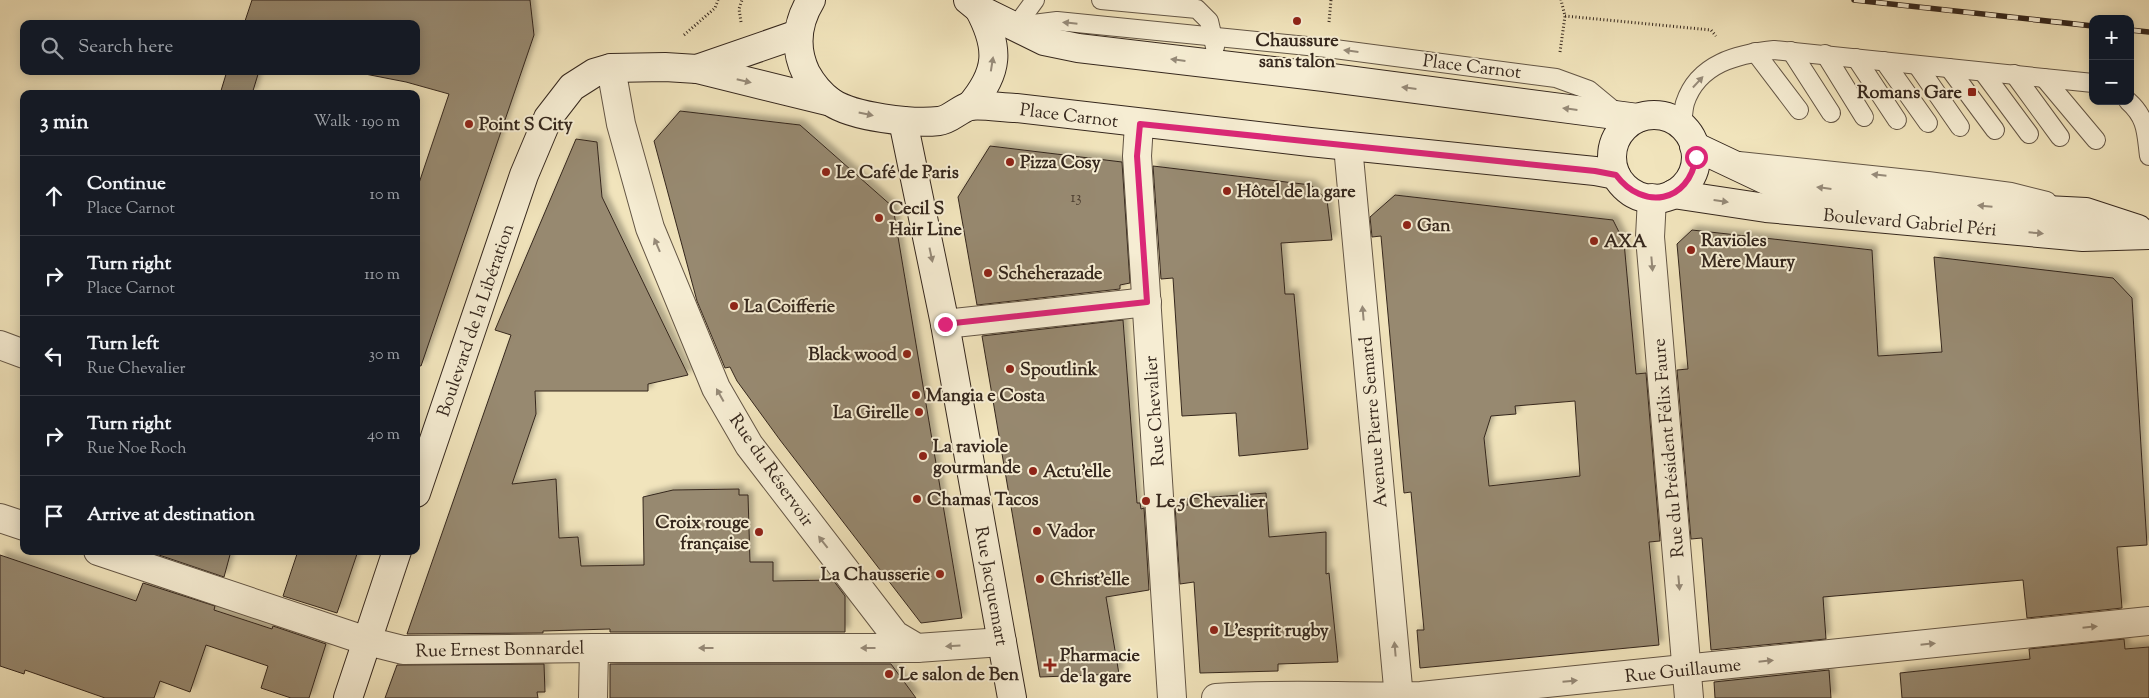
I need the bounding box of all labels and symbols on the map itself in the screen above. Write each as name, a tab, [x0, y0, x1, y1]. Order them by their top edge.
marker: Chaussure sans talon	[1291, 15, 1303, 27]
one-way arrow	[1062, 19, 1078, 27]
place label: Chaussure sans talon	[1255, 29, 1339, 76]
one-way arrow	[1342, 47, 1358, 55]
street label: Place Carnot	[1421, 49, 1522, 87]
one-way arrow	[988, 56, 996, 72]
one-way arrow	[1170, 56, 1186, 64]
one-way arrow	[1692, 76, 1704, 88]
one-way arrow	[736, 77, 751, 85]
place label: Romans Gare	[1857, 81, 1963, 107]
one-way arrow	[1400, 84, 1416, 92]
marker: Romans Gare	[1966, 86, 1978, 98]
street label: Place Carnot	[1018, 98, 1119, 136]
one-way arrow	[1562, 104, 1578, 112]
one-way arrow	[859, 111, 875, 119]
place label: Point S City	[479, 113, 573, 139]
marker: Point S City	[463, 118, 475, 130]
route start	[1685, 146, 1708, 169]
place label: Pizza Cosy	[1020, 151, 1101, 177]
marker: Pizza Cosy	[1004, 156, 1016, 168]
place label: Le Café de Paris	[836, 161, 959, 187]
marker: Le Café de Paris	[820, 166, 832, 178]
one-way arrow	[1871, 171, 1887, 179]
place label: Hôtel de la gare	[1237, 180, 1356, 206]
one-way arrow	[1815, 184, 1831, 192]
marker: Hôtel de la gare	[1221, 185, 1233, 197]
house number: 13	[1070, 188, 1082, 209]
place label: Cecil S Hair Line	[889, 197, 963, 244]
one-way arrow	[1713, 197, 1729, 205]
one-way arrow	[1977, 202, 1993, 210]
street label: Boulevard Gabriel Péri	[1822, 203, 1998, 245]
marker: Cecil S Hair Line	[873, 212, 885, 224]
place label: Gan	[1417, 214, 1451, 240]
marker: Gan	[1401, 219, 1413, 231]
street label: Boulevard de la Libération	[432, 220, 522, 421]
place label: Ravioles Mère Maury	[1701, 229, 1795, 276]
place label: AXA	[1604, 230, 1647, 256]
one-way arrow	[2029, 230, 2045, 238]
marker: AXA	[1588, 235, 1600, 247]
one-way arrow	[653, 238, 661, 252]
marker: Ravioles Mère Maury	[1685, 244, 1697, 256]
one-way arrow	[927, 247, 935, 262]
one-way arrow	[1648, 256, 1656, 272]
place label: Scheherazade	[998, 262, 1103, 288]
marker: Scheherazade	[982, 267, 994, 279]
place label: La Coifferie	[744, 295, 836, 321]
marker: La Coifferie	[728, 300, 740, 312]
one-way arrow	[1359, 305, 1367, 321]
route end	[934, 313, 957, 336]
street label: Avenue Pierre Semard	[1355, 335, 1395, 509]
street label: Rue du Président Félix Faure	[1647, 337, 1693, 559]
place label: Black wood	[808, 343, 898, 369]
marker: Black wood	[901, 348, 913, 360]
street label: Rue Chevalier	[1139, 354, 1173, 467]
place label: Spoutlink	[1020, 358, 1098, 384]
marker: Spoutlink	[1004, 363, 1016, 375]
place label: Mangia e Costa	[926, 384, 1046, 410]
one-way arrow	[716, 387, 724, 402]
marker: Mangia e Costa	[910, 389, 922, 401]
place label: La Girelle	[833, 401, 910, 427]
marker: La Girelle	[913, 406, 925, 418]
street label: Rue du Réservoir	[722, 409, 819, 533]
place label: La raviole gourmande	[933, 435, 1021, 482]
marker: La raviole gourmande	[917, 450, 929, 462]
place label: Actu'elle	[1043, 460, 1112, 486]
marker: Actu'elle	[1027, 465, 1039, 477]
place label: Chamas Tacos	[927, 488, 1039, 514]
place label: Le 5 Chevalier	[1156, 490, 1265, 516]
marker: Chamas Tacos	[911, 493, 923, 505]
marker: Le 5 Chevalier	[1140, 495, 1152, 507]
place label: Croix rouge française	[655, 511, 750, 558]
place label: Vador	[1047, 520, 1095, 546]
street label: Rue Jacquemart	[967, 525, 1013, 648]
marker: Vador	[1031, 525, 1043, 537]
marker: Croix rouge française	[753, 526, 765, 538]
one-way arrow	[818, 536, 829, 549]
place label: La Chausserie	[821, 563, 931, 589]
marker: La Chausserie	[934, 568, 946, 580]
place label: Christ'elle	[1050, 568, 1130, 594]
marker: Christ'elle	[1034, 573, 1046, 585]
one-way arrow	[1675, 575, 1683, 591]
place label: L'esprit rugby	[1224, 619, 1329, 645]
one-way arrow	[2082, 623, 2098, 631]
marker: L'esprit rugby	[1208, 624, 1220, 636]
street label: Rue Ernest Bonnardel	[415, 637, 585, 665]
one-way arrow	[1920, 640, 1936, 648]
one-way arrow	[1390, 641, 1398, 657]
one-way arrow	[945, 642, 961, 650]
one-way arrow	[697, 644, 713, 652]
one-way arrow	[860, 644, 876, 652]
place label: Pharmacie de la gare	[1060, 644, 1141, 691]
street label: Rue Guillaume	[1624, 653, 1743, 691]
one-way arrow	[1759, 657, 1775, 665]
marker: Pharmacie de la gare	[1044, 659, 1056, 671]
place label: Le salon de Ben	[899, 663, 1020, 689]
marker: Le salon de Ben	[883, 668, 895, 680]
one-way arrow	[1562, 677, 1578, 685]

